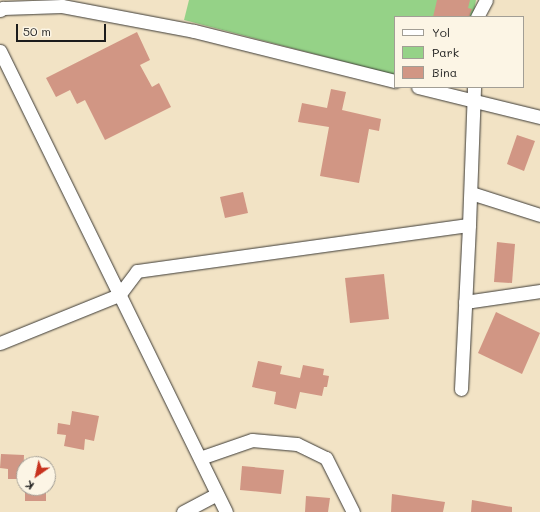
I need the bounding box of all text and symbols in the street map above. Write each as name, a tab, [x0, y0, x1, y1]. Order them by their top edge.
scale bar	[18, 16, 108, 42]
legend	[394, 16, 524, 88]
text: 50 m	[23, 23, 51, 39]
text: Yol	[432, 24, 450, 40]
text: Park	[432, 44, 459, 60]
text: Bina	[432, 64, 457, 80]
north arrow	[16, 456, 56, 496]
text: K	[22, 477, 37, 494]

